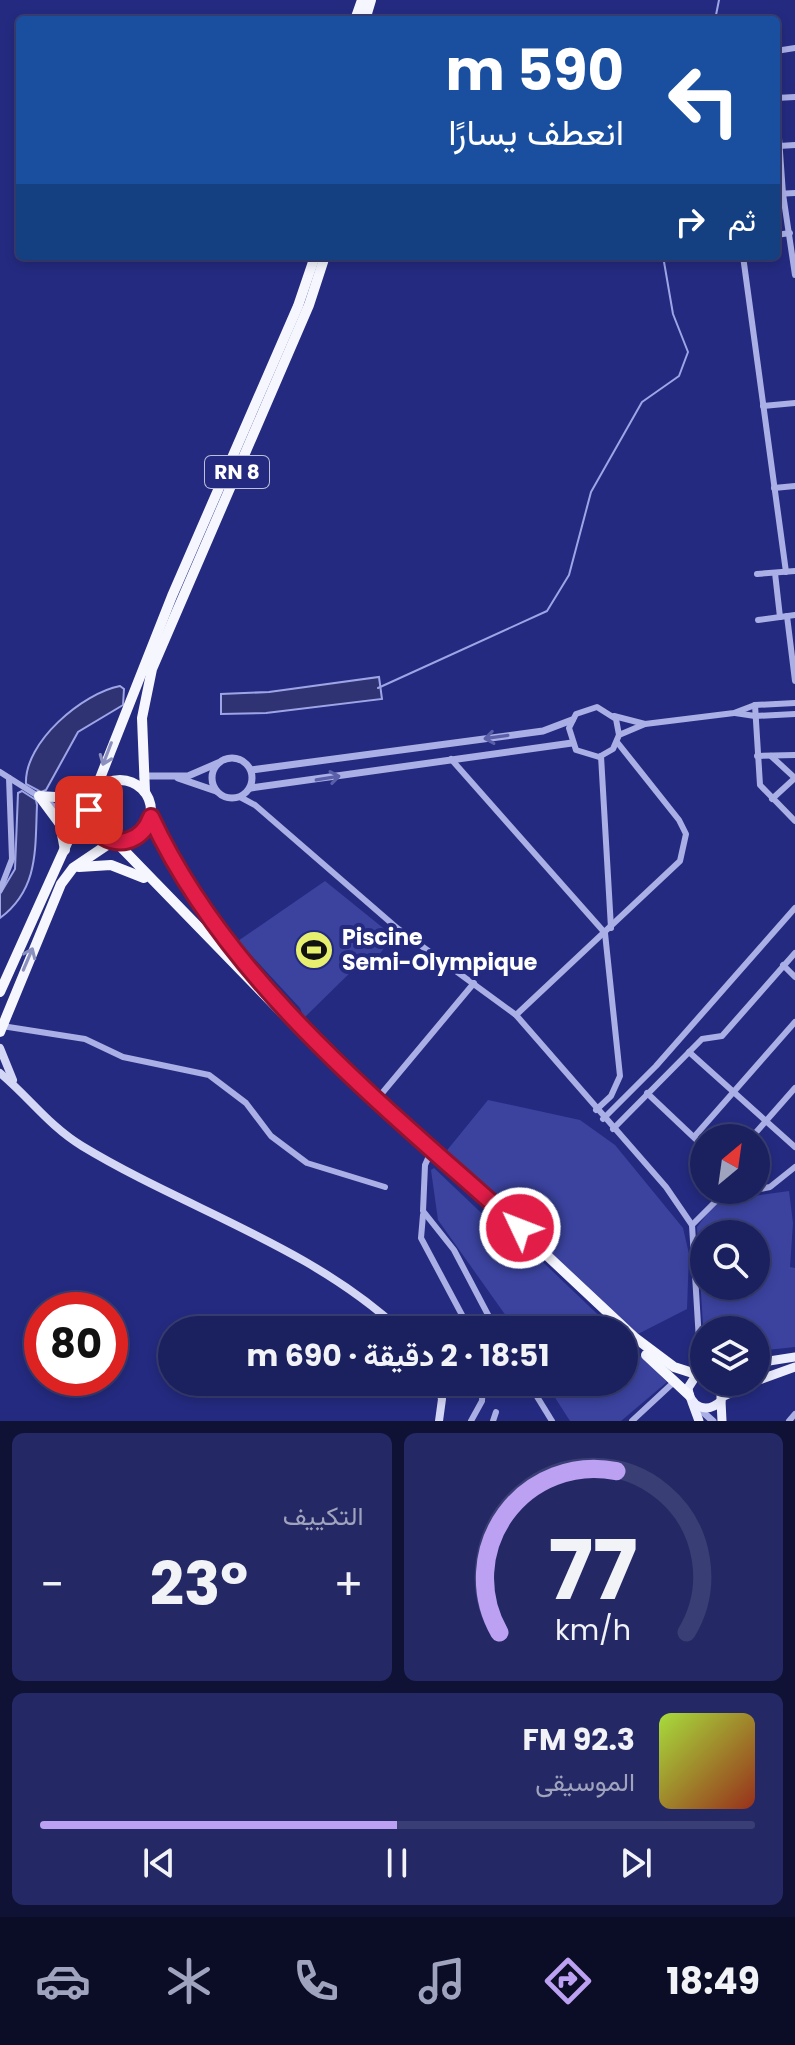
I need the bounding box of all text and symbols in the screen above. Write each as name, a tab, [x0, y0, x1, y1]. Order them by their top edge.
text: 590 m	[445, 31, 624, 110]
icon: left	[652, 48, 756, 152]
text: انعطف يسارًا	[448, 107, 624, 158]
text: ثم	[728, 199, 756, 242]
icon: right	[668, 200, 712, 244]
road number: RN 8	[205, 456, 269, 488]
one-way arrow	[484, 730, 509, 745]
one-way arrow	[99, 741, 113, 765]
one-way arrow	[315, 770, 340, 785]
pin	[55, 776, 123, 844]
icon: arrive	[67, 788, 111, 832]
place label: Piscine Semi-Olympique	[342, 922, 537, 978]
sports icon: Piscine Semi-Olympique	[293, 929, 335, 971]
one-way arrow	[22, 947, 37, 972]
north arrow	[690, 1124, 770, 1204]
map controls	[690, 1124, 770, 1396]
position arrow	[478, 1186, 562, 1270]
button: search	[690, 1220, 770, 1300]
speed limit sign: 80	[24, 1292, 128, 1396]
button: layers	[690, 1316, 770, 1396]
text: 18:51 · 2 دقيقة · 690 m	[247, 1334, 549, 1377]
text: التكييف	[283, 1498, 364, 1534]
text: 77	[549, 1512, 638, 1628]
text: 23°	[150, 1542, 248, 1626]
text: −	[40, 1554, 64, 1615]
text: +	[333, 1554, 364, 1615]
text: km/h	[555, 1610, 631, 1650]
text: 92.3 FM	[522, 1718, 635, 1761]
text: الموسيقى	[535, 1764, 635, 1800]
icon: previous	[137, 1841, 181, 1885]
icon: pause	[375, 1841, 419, 1885]
icon: next	[614, 1841, 658, 1885]
icon: car	[35, 1953, 91, 2009]
icon: climate	[161, 1953, 217, 2009]
icon: phone	[288, 1953, 344, 2009]
icon: music	[414, 1953, 470, 2009]
icon: directions	[540, 1953, 596, 2009]
text: 18:49	[666, 1956, 760, 2007]

